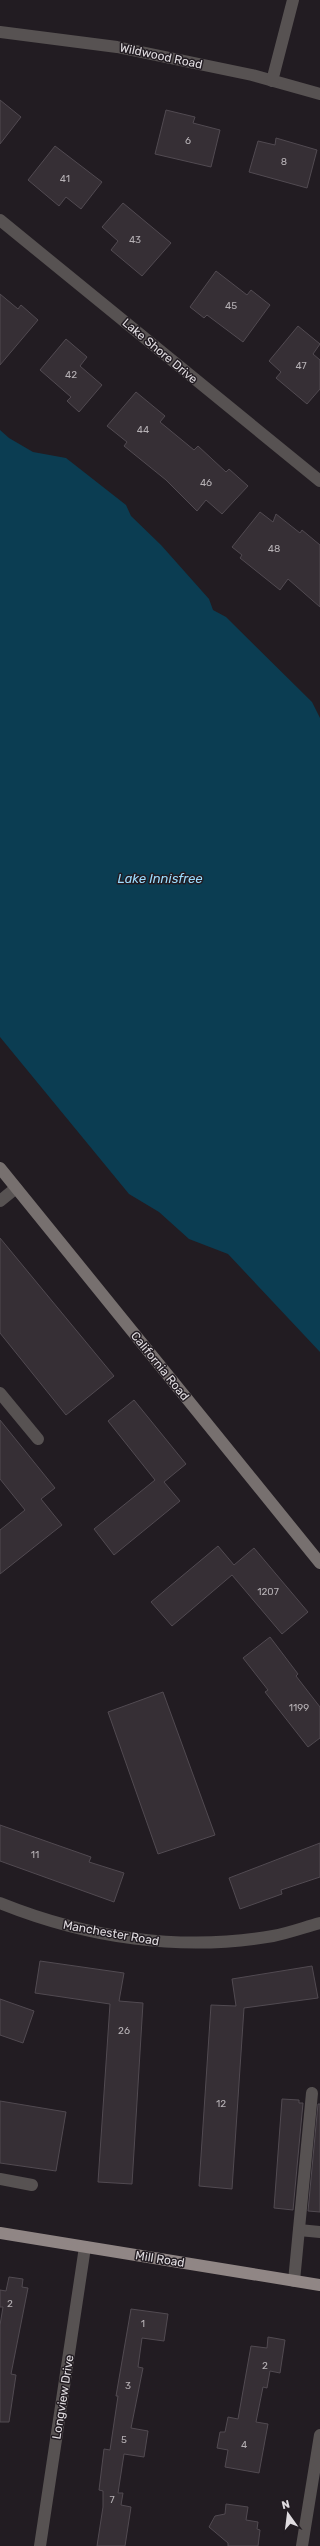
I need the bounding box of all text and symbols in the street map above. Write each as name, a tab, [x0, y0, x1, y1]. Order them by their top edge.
street label: Wildwood Road	[118, 40, 204, 72]
house number: 6	[185, 135, 191, 147]
house number: 8	[281, 156, 287, 168]
house number: 41	[60, 173, 70, 185]
house number: 43	[129, 234, 141, 246]
house number: 45	[225, 300, 237, 312]
street label: Lake Shore Drive	[120, 316, 201, 387]
house number: 47	[295, 360, 307, 372]
house number: 42	[65, 369, 77, 381]
house number: 44	[137, 424, 149, 436]
house number: 46	[200, 477, 212, 489]
house number: 48	[268, 543, 280, 555]
water label: Lake Innisfree	[117, 871, 203, 886]
street label: California Road	[128, 1329, 192, 1403]
house number: 1207	[257, 1586, 279, 1598]
house number: 1199	[289, 1702, 309, 1714]
house number: 11	[31, 1849, 39, 1861]
street label: Manchester Road	[62, 1918, 160, 1948]
house number: 26	[118, 2025, 130, 2037]
house number: 12	[216, 2098, 226, 2110]
street label: Mill Road	[134, 2248, 186, 2270]
house number: 2	[7, 2298, 13, 2310]
house number: 1	[141, 2318, 145, 2330]
street label: Longview Drive	[49, 2354, 77, 2440]
house number: 2	[262, 2360, 268, 2372]
house number: 3	[125, 2380, 131, 2392]
house number: 5	[121, 2434, 127, 2446]
house number: 4	[241, 2439, 247, 2451]
house number: 7	[109, 2494, 115, 2506]
north arrow	[268, 2494, 308, 2534]
text: N	[280, 2497, 291, 2512]

